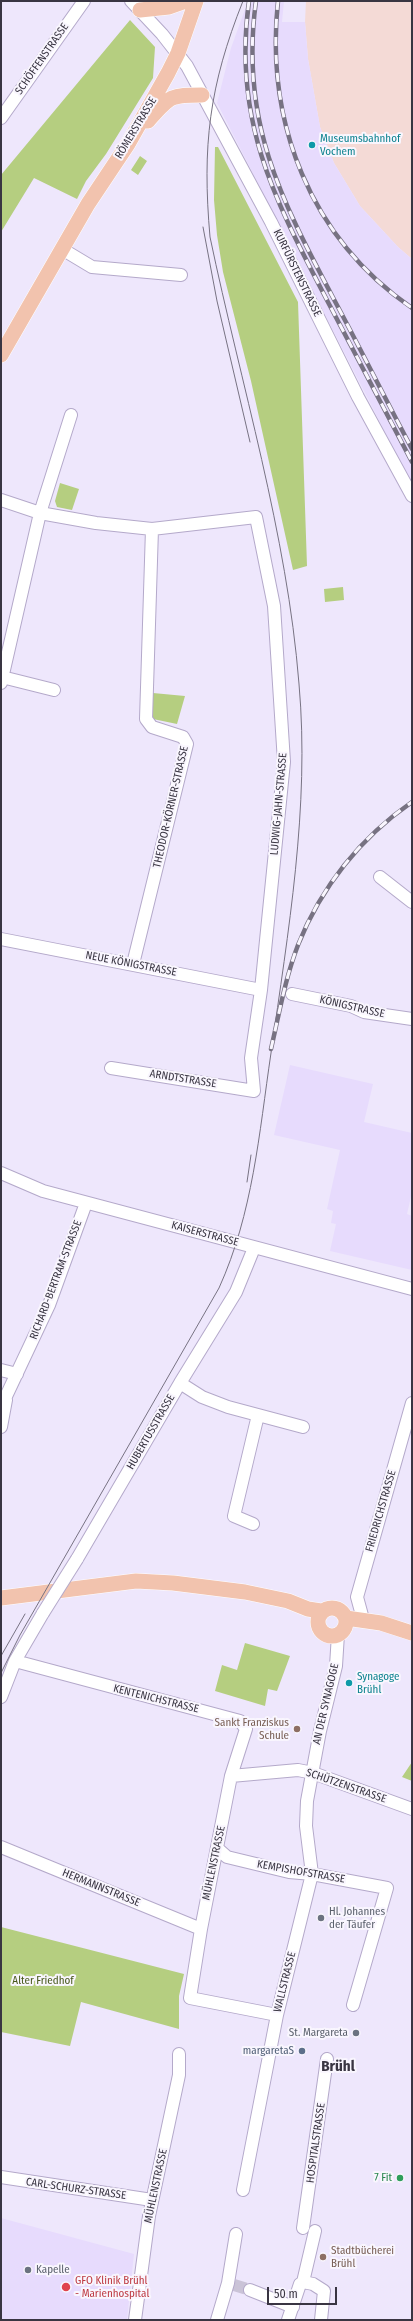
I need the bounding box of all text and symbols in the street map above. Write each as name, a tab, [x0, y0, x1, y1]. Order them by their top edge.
street label: SCHÖFFENSTRASSE	[12, 21, 72, 97]
street label: RÖMERSTRASSE	[112, 95, 160, 161]
place label: Museumsbahnhof Vochem	[320, 132, 400, 158]
marker: Museumsbahnhof Vochem	[307, 140, 317, 150]
street label: KURFÜRSTENSTRASSE	[270, 227, 324, 319]
street label: THEODOR-KÖRNER-STRASSE	[151, 745, 191, 869]
street label: LUDWIG-JAHN-STRASSE	[268, 752, 290, 856]
street label: NEUE KÖNIGSTRASSE	[84, 949, 178, 979]
street label: KÖNIGSTRASSE	[318, 993, 386, 1021]
street label: ARNDTSTRASSE	[149, 1067, 217, 1091]
street label: RICHARD-BERTRAM-STRASSE	[27, 1219, 85, 1341]
street label: KAISERSTRASSE	[170, 1219, 240, 1249]
street label: HUBERTUSSTRASSE	[124, 1392, 178, 1472]
street label: FRIEDRICHSTRASSE	[363, 1469, 399, 1553]
street label: AN DER SYNAGOGE	[310, 1662, 342, 1746]
place label: Synagoge Brühl	[357, 1670, 400, 1696]
marker: Synagoge Brühl	[344, 1678, 354, 1688]
street label: KENTENICHSTRASSE	[112, 1682, 200, 1716]
place label: Sankt Franziskus Schule	[215, 1716, 289, 1742]
marker: Sankt Franziskus Schule	[292, 1724, 302, 1734]
street label: SCHÜTZENSTRASSE	[304, 1766, 388, 1806]
street label: MÜHLENSTRASSE	[200, 1825, 228, 1901]
street label: KEMPISHOFSTRASSE	[256, 1858, 346, 1886]
street label: HERMANNSTRASSE	[60, 1866, 142, 1910]
place label: Hl. Johannes der Täufer	[329, 1905, 385, 1931]
marker: Hl. Johannes der Täufer	[316, 1913, 326, 1923]
street label: WALLSTRASSE	[271, 1951, 299, 2013]
park label: Alter Friedhof	[12, 1974, 74, 1988]
place label: St. Margareta	[289, 2026, 348, 2040]
marker: St. Margareta	[351, 2028, 361, 2038]
place label: margaretaS	[243, 2044, 294, 2058]
marker: margaretaS	[297, 2046, 307, 2056]
district label: Brühl	[321, 2058, 355, 2076]
street label: HOSPITALSTRASSE	[304, 2102, 328, 2184]
street label: MÜHLENSTRASSE	[142, 2148, 170, 2224]
place label: 7 Fit	[374, 2171, 392, 2185]
marker: 7 Fit	[395, 2173, 405, 2183]
street label: CARL-SCHURZ-STRASSE	[25, 2175, 127, 2203]
place label: Stadtbücherei Brühl	[331, 2244, 394, 2270]
marker: Stadtbücherei Brühl	[318, 2252, 328, 2262]
place label: Kapelle	[36, 2263, 70, 2277]
marker: Kapelle	[23, 2265, 33, 2275]
place label: GFO Klinik Brühl - Marienhospital	[75, 2274, 149, 2300]
scale bar	[269, 2279, 339, 2305]
marker: GFO Klinik Brühl - Marienhospital	[60, 2281, 72, 2293]
text: 50 m	[274, 2287, 298, 2301]

